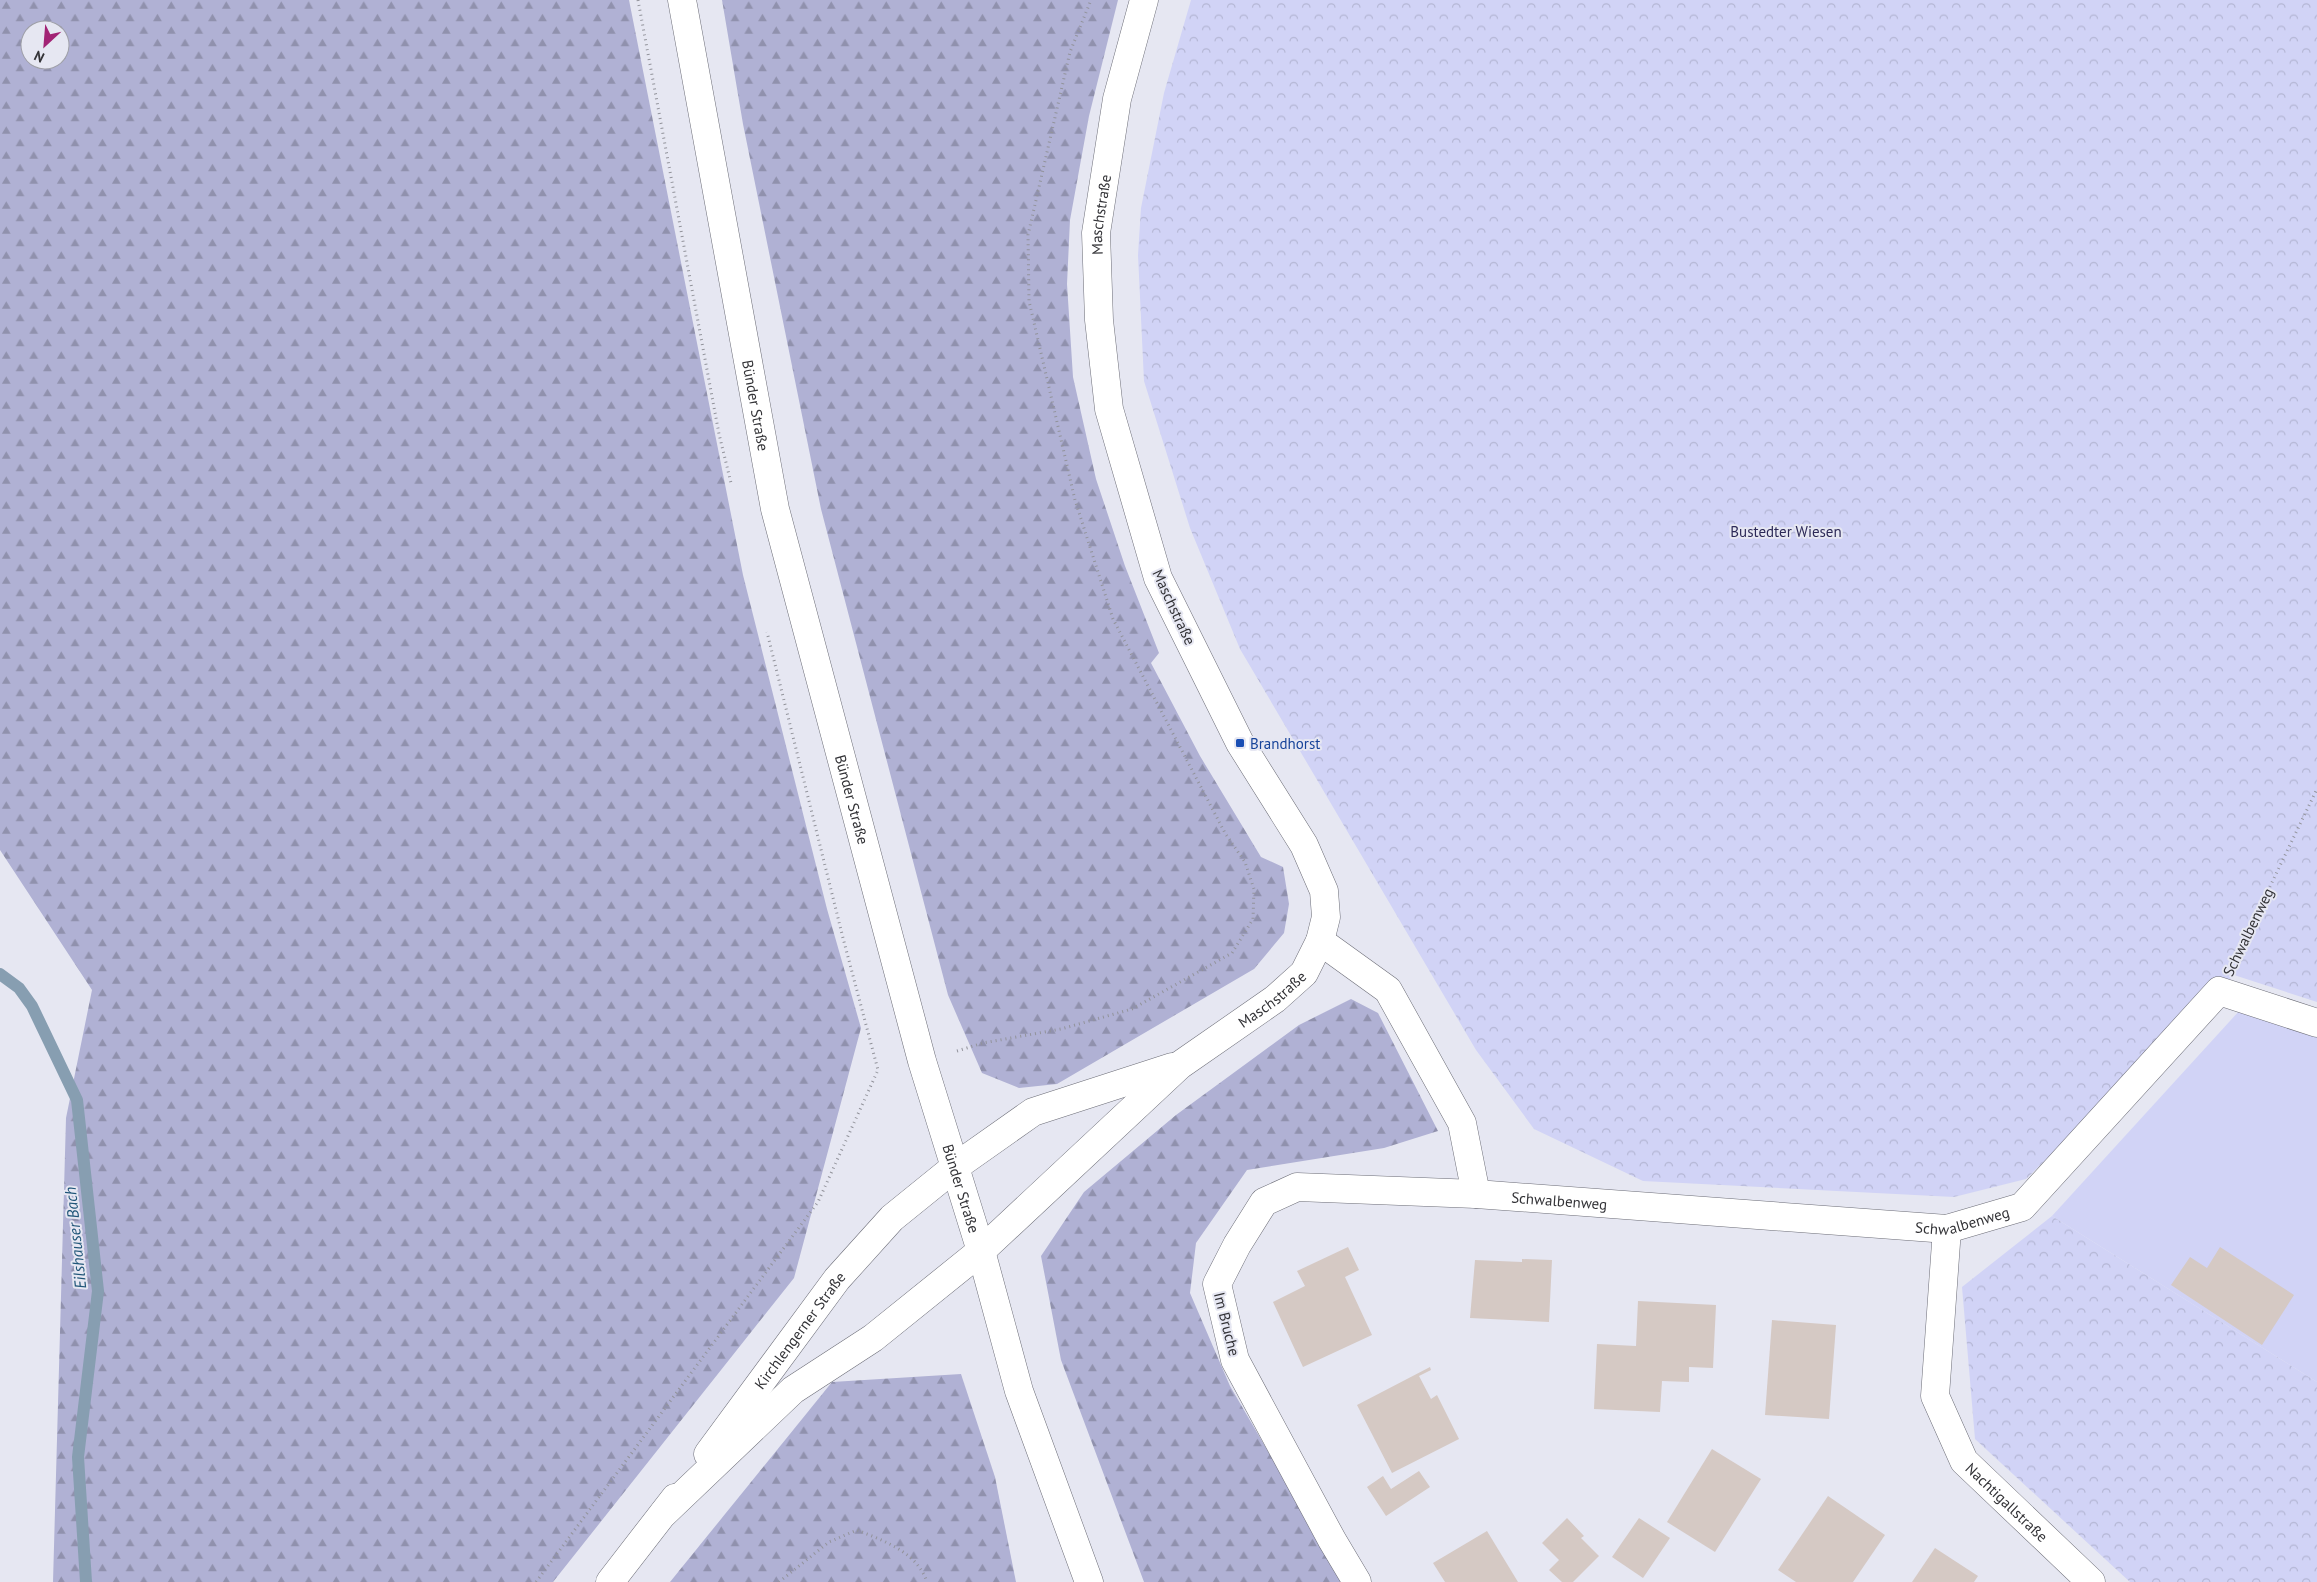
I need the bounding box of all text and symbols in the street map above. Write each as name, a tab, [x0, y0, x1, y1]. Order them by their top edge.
north arrow	[20, 20, 70, 70]
text: N	[31, 47, 47, 67]
street label: Maschstraße	[1086, 173, 1115, 255]
street label: Bünder Straße	[738, 358, 774, 452]
park label: Bustedter Wiesen	[1730, 522, 1842, 541]
street label: Maschstraße	[1148, 566, 1200, 648]
place label: Brandhorst	[1250, 734, 1320, 753]
marker: Brandhorst	[1234, 737, 1246, 749]
street label: Bünder Straße	[831, 753, 873, 846]
street label: Schwalbenweg	[2218, 885, 2278, 979]
street label: Maschstraße	[1234, 966, 1310, 1031]
street label: Bünder Straße	[939, 1142, 984, 1235]
water label: Eilshauser Bach	[60, 1186, 90, 1290]
street label: Schwalbenweg	[1511, 1187, 1608, 1213]
street label: Schwalbenweg	[1915, 1202, 2011, 1239]
street label: Kirchlengerner Straße	[750, 1267, 849, 1393]
street label: Im Bruche	[1210, 1290, 1244, 1358]
street label: Nachtigallstraße	[1962, 1458, 2052, 1546]

